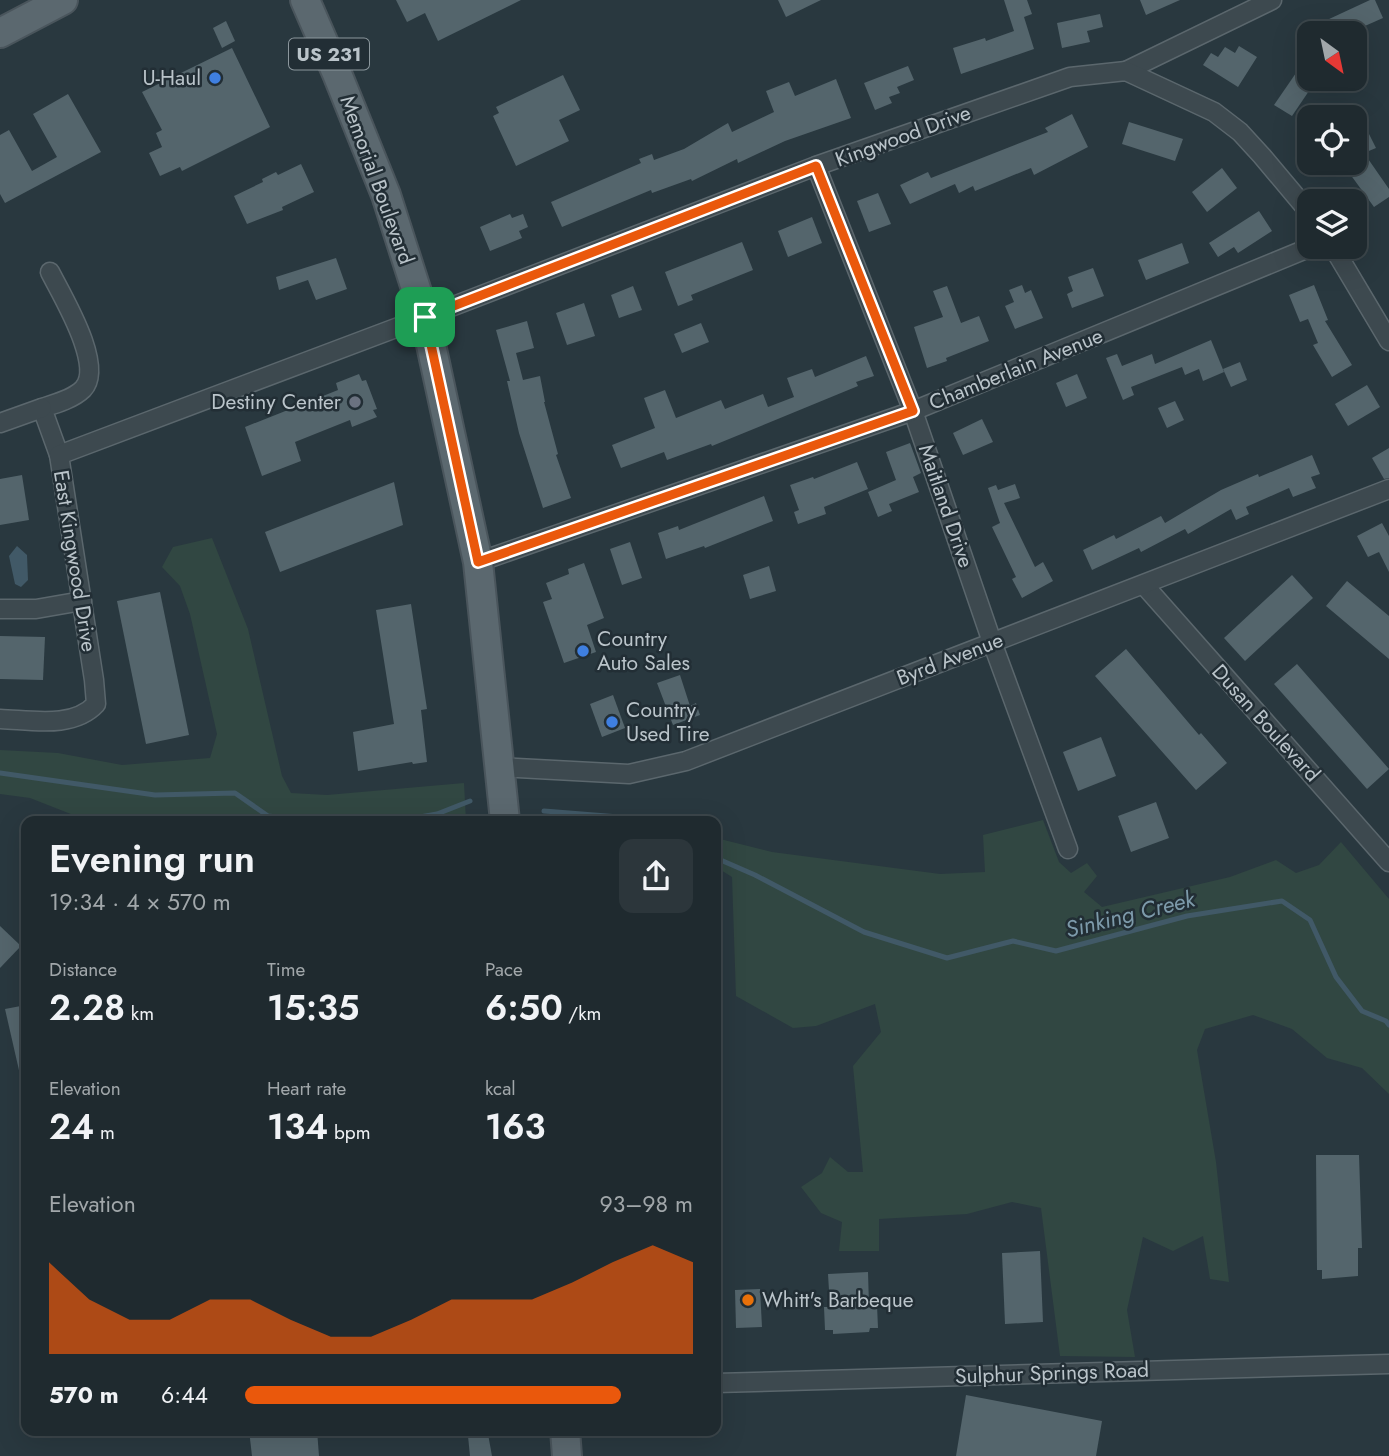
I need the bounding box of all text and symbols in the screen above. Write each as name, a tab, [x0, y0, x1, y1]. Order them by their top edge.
north arrow	[1297, 21, 1367, 91]
map controls	[1297, 21, 1367, 259]
road number: US 231	[289, 38, 369, 70]
place label: U-Haul	[142, 63, 201, 93]
marker: U-Haul	[207, 70, 223, 86]
street label: Memorial Boulevard	[333, 91, 421, 269]
street label: Kingwood Drive	[831, 98, 975, 174]
button: locate	[1297, 105, 1367, 175]
button: layers	[1297, 189, 1367, 259]
pin	[395, 287, 455, 347]
icon: arrive	[406, 298, 444, 336]
street label: Chamberlain Avenue	[925, 320, 1108, 418]
place label: Destiny Center	[211, 387, 342, 417]
marker: Destiny Center	[347, 394, 363, 410]
street label: Maitland Drive	[911, 440, 981, 572]
street label: East Kingwood Drive	[46, 468, 104, 654]
place label: Country Auto Sales	[597, 624, 690, 678]
street label: Byrd Avenue	[892, 625, 1008, 693]
marker: Country Auto Sales	[575, 643, 591, 659]
street label: Dusan Boulevard	[1205, 658, 1327, 788]
place label: Country Used Tire	[626, 695, 710, 749]
marker: Country Used Tire	[604, 714, 620, 730]
text: Evening run	[49, 831, 255, 886]
button: share	[619, 839, 693, 913]
water label: Sinking Creek	[1062, 881, 1199, 946]
text: 19:34 · 4 × 570 m	[49, 885, 231, 919]
text: Distance	[49, 956, 117, 983]
text: Time	[267, 956, 305, 983]
text: Pace	[485, 956, 523, 983]
text: 2.28	[49, 983, 125, 1033]
text: 15:35	[267, 983, 360, 1033]
text: 6:50	[485, 983, 563, 1033]
text: km	[125, 1000, 154, 1027]
text: /km	[563, 1000, 601, 1027]
text: Elevation	[49, 1075, 121, 1102]
text: Heart rate	[267, 1075, 346, 1102]
text: kcal	[485, 1075, 516, 1102]
text: 24	[49, 1102, 94, 1152]
text: 134	[267, 1102, 328, 1152]
text: 163	[485, 1102, 545, 1152]
text: m	[94, 1119, 115, 1146]
text: bpm	[328, 1119, 370, 1146]
text: Elevation	[49, 1187, 136, 1221]
text: 93–98 m	[600, 1187, 693, 1221]
place label: Whitt's Barbeque	[762, 1285, 914, 1315]
marker: Whitt's Barbeque	[740, 1292, 756, 1308]
street label: Sulphur Springs Road	[954, 1355, 1150, 1391]
text: 570 m	[49, 1378, 119, 1412]
text: 6:44	[161, 1378, 208, 1412]

